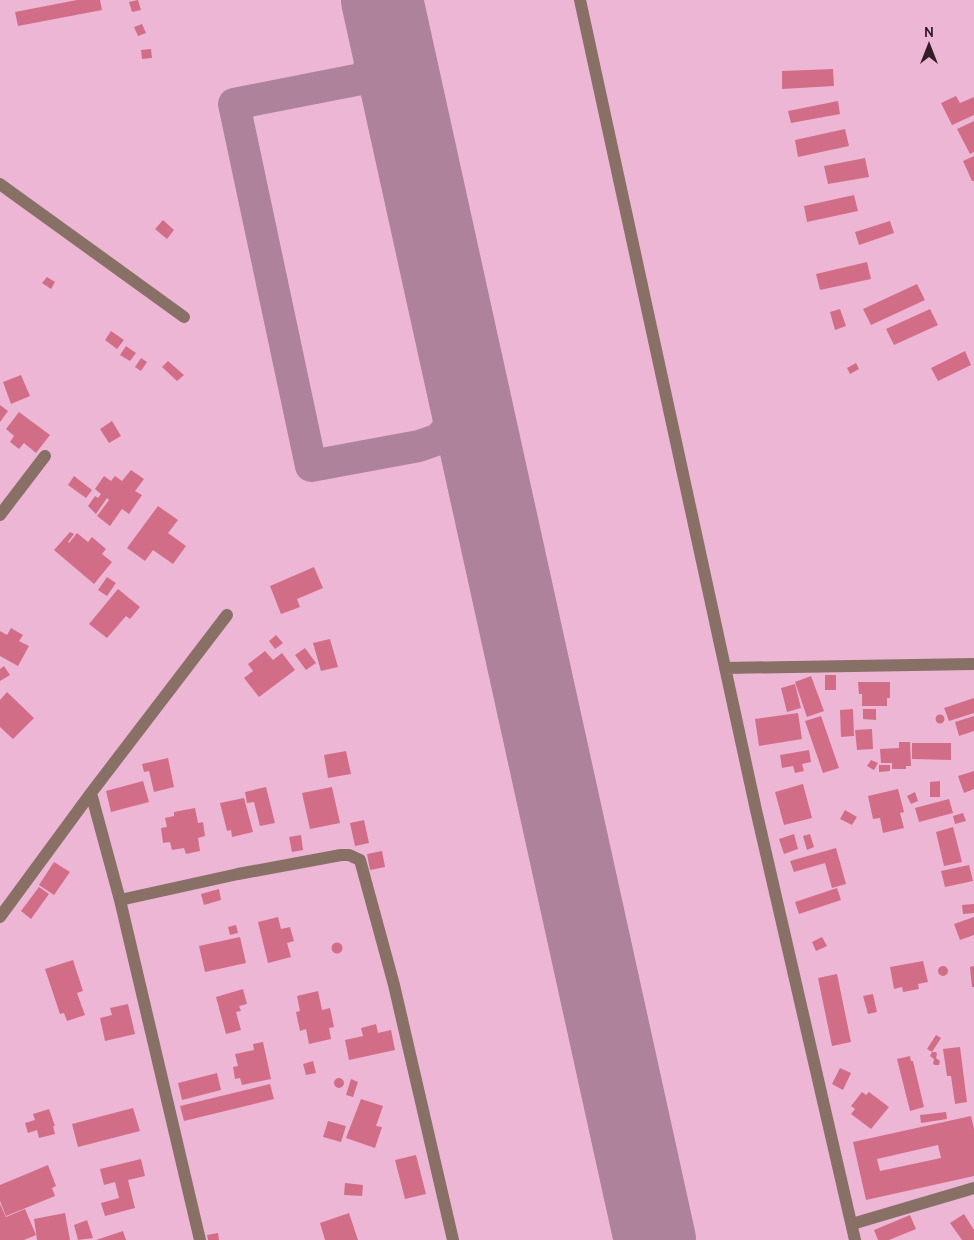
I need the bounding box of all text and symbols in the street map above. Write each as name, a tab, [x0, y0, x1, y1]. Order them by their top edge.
north arrow	[904, 20, 954, 70]
text: N	[924, 23, 934, 41]

